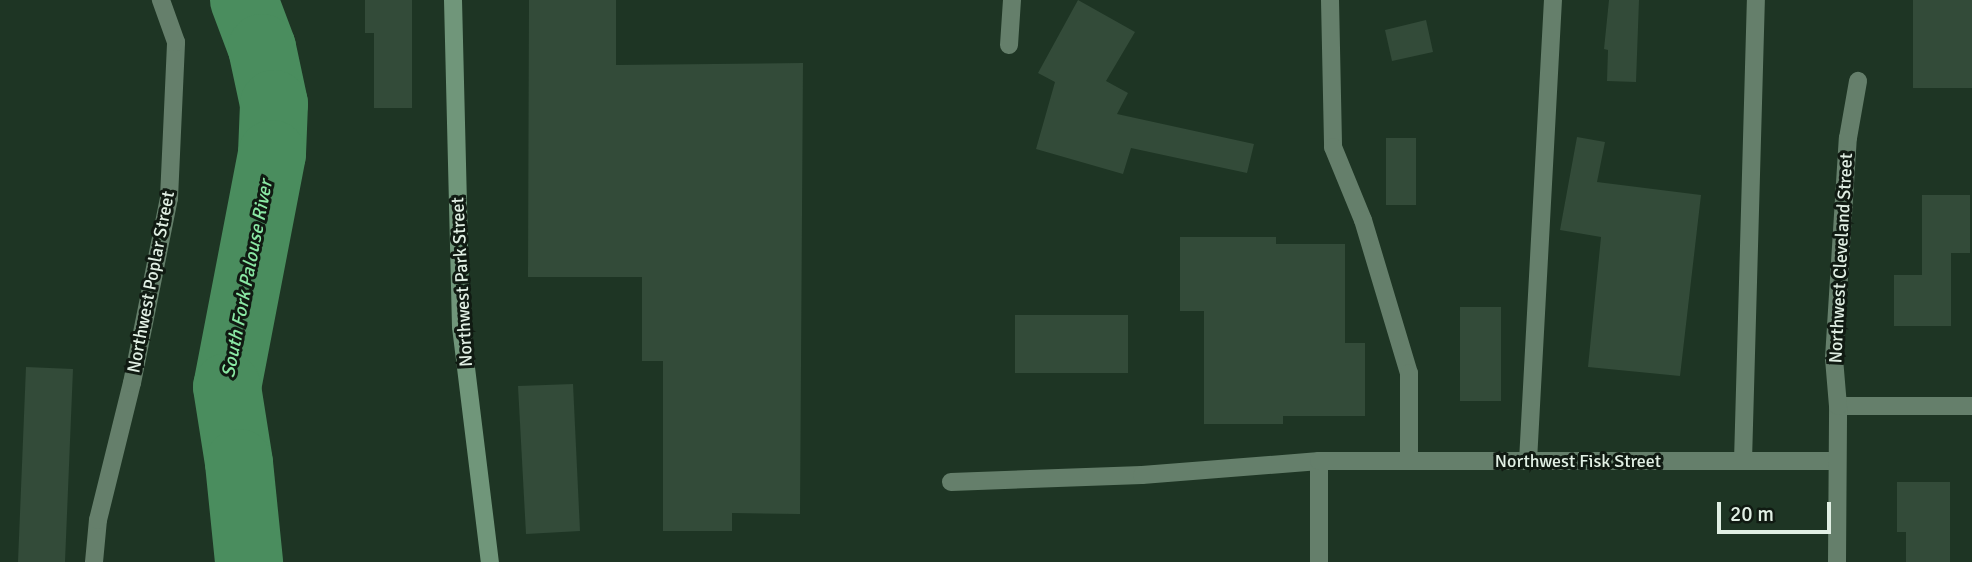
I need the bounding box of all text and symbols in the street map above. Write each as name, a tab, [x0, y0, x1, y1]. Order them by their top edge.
street label: Northwest Cleveland Street	[1825, 152, 1857, 364]
water label: South Fork Palouse River	[218, 178, 278, 380]
street label: Northwest Poplar Street	[123, 189, 179, 375]
street label: Northwest Park Street	[447, 197, 477, 367]
street label: Northwest Fisk Street	[1495, 450, 1661, 472]
scale bar	[1720, 489, 1834, 532]
text: 20 m	[1730, 501, 1774, 527]

